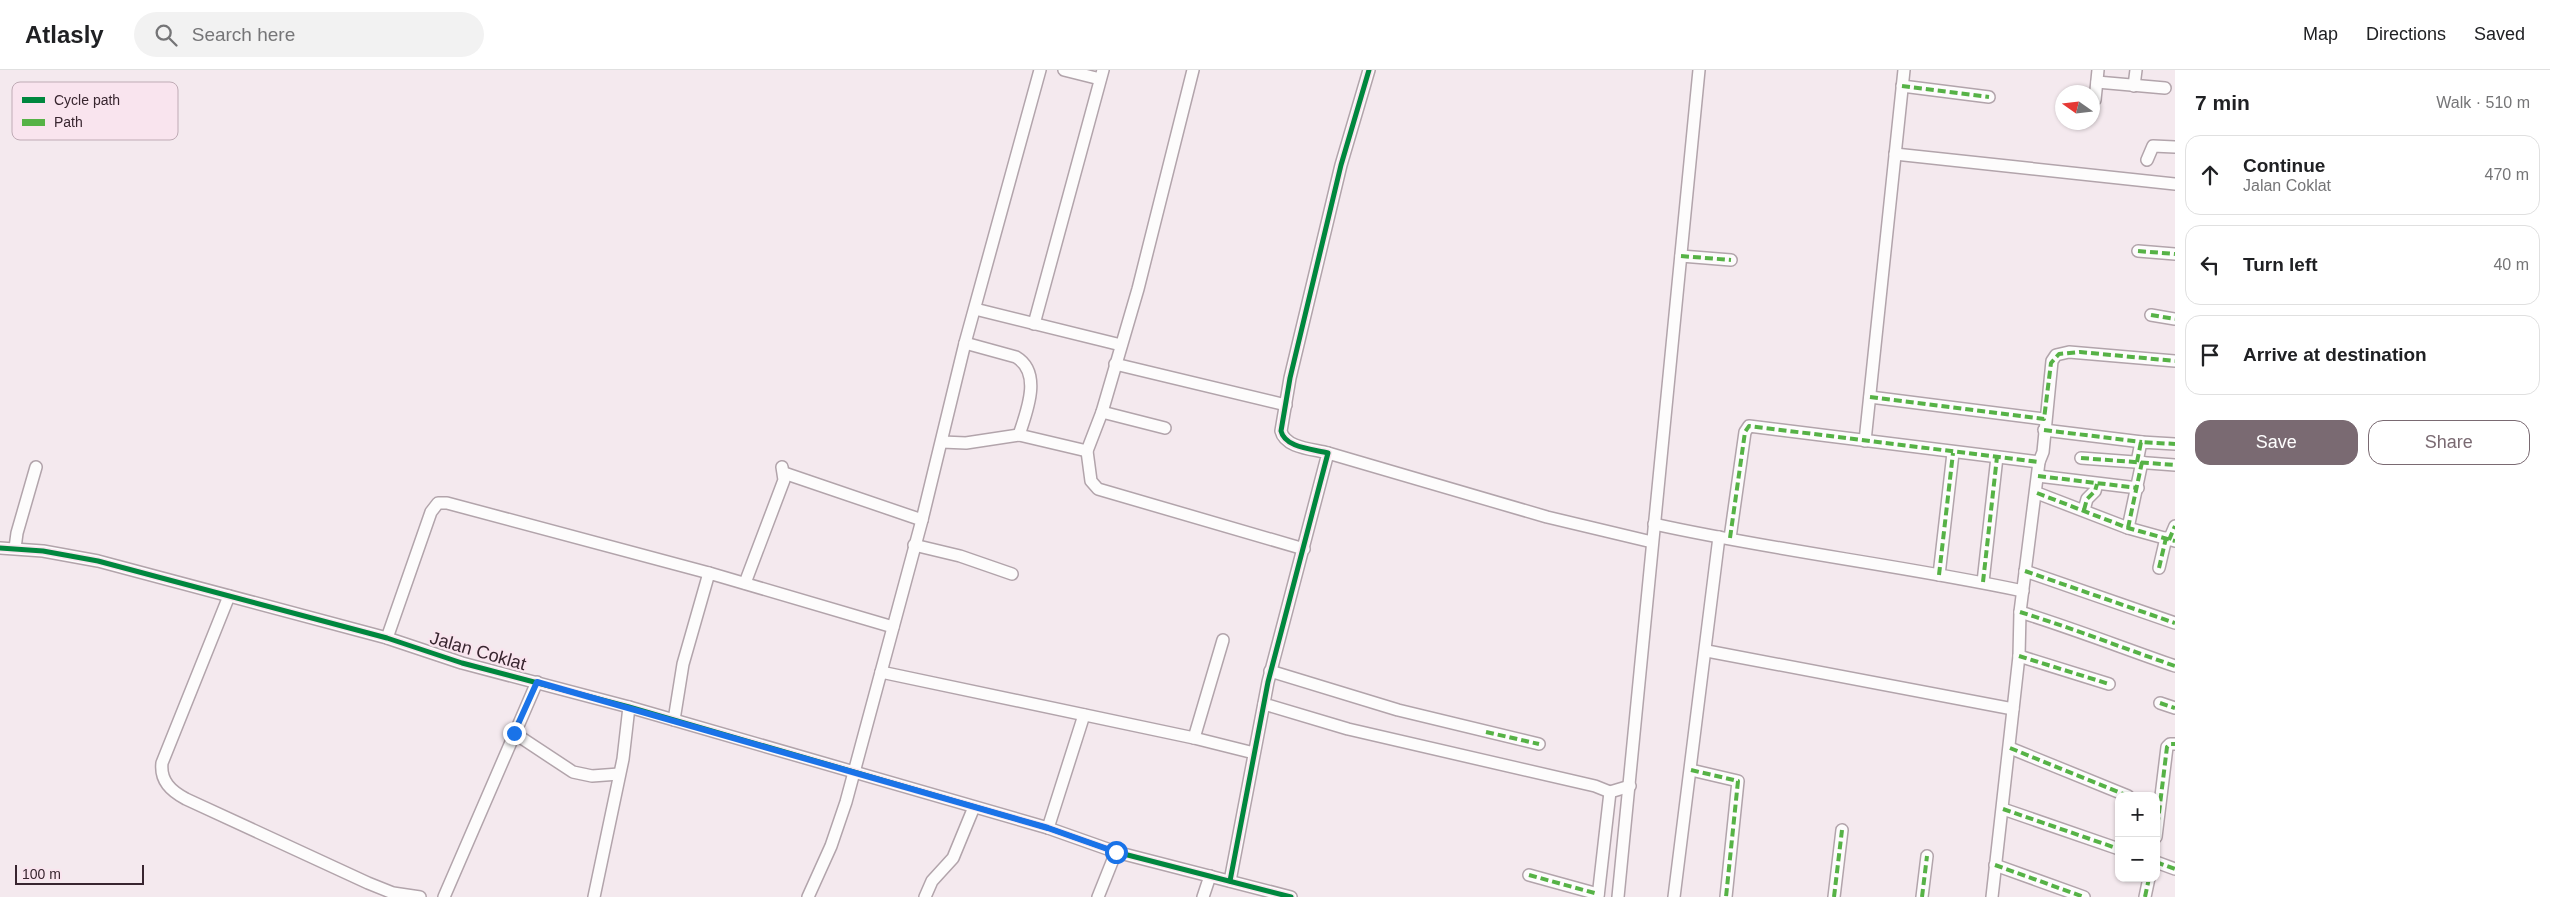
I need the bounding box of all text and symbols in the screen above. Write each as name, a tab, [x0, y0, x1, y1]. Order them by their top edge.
search box	[134, 12, 484, 57]
text: Atlasly	[25, 21, 104, 48]
icon: search	[152, 21, 180, 49]
text: Search here	[192, 24, 295, 45]
text: Map	[2303, 24, 2338, 44]
text: Directions	[2366, 24, 2446, 44]
text: Saved	[2474, 24, 2525, 44]
legend	[12, 82, 178, 140]
north arrow	[2055, 85, 2100, 130]
text: 7 min	[2195, 91, 2250, 114]
text: Cycle path	[54, 92, 120, 108]
text: Walk · 510 m	[2436, 94, 2530, 111]
text: Path	[54, 114, 83, 130]
text: Continue	[2243, 155, 2325, 176]
icon: ahead	[2196, 161, 2224, 189]
text: 470 m	[2485, 166, 2529, 183]
text: Jalan Coklat	[2243, 177, 2331, 194]
icon: left	[2196, 251, 2224, 279]
text: Turn left	[2243, 254, 2318, 275]
text: 40 m	[2493, 256, 2529, 273]
icon: arrive	[2196, 341, 2224, 369]
text: Arrive at destination	[2243, 344, 2427, 365]
button: Save	[2195, 420, 2358, 465]
button: Share	[2368, 420, 2530, 465]
street label: Jalan Coklat	[428, 628, 528, 674]
route end	[503, 722, 526, 745]
map controls	[2115, 792, 2160, 882]
button: +	[2115, 792, 2160, 837]
button: −	[2115, 837, 2160, 882]
route start	[1105, 841, 1128, 864]
scale bar	[15, 862, 144, 885]
text: 100 m	[22, 866, 61, 882]

